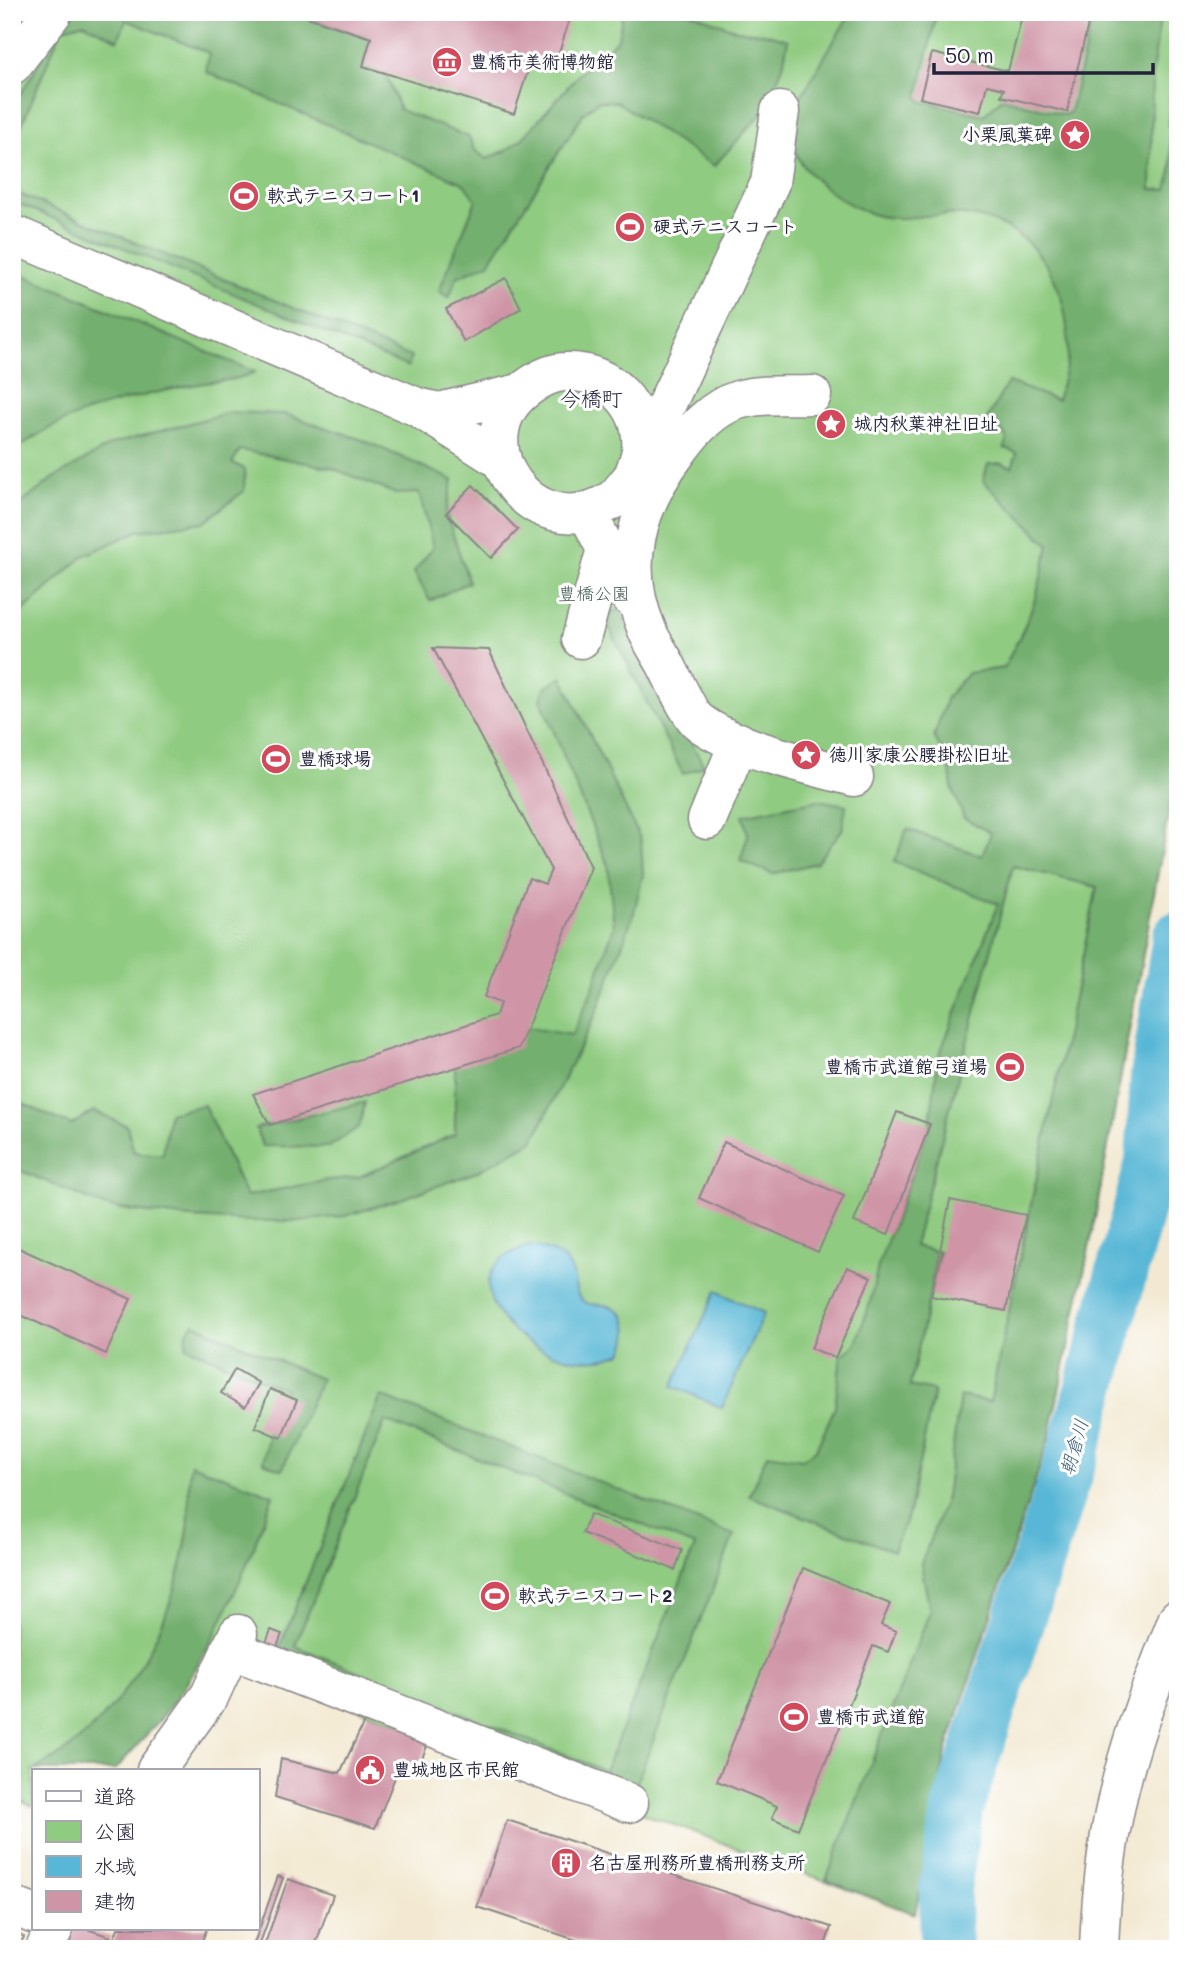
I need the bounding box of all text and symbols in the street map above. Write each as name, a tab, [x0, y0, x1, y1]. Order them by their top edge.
scale bar	[934, 32, 1153, 76]
text: 50 m	[945, 41, 994, 68]
museum icon: 豊橋市美術博物館	[430, 45, 464, 79]
place label: 豊橋市美術博物館	[470, 49, 614, 73]
place icon: 小栗風葉碑	[1058, 118, 1092, 152]
place label: 小栗風葉碑	[962, 122, 1052, 146]
sports icon: 軟式テニスコート1	[227, 179, 261, 213]
place label: 軟式テニスコート1	[267, 183, 419, 207]
sports icon: 硬式テニスコート	[613, 210, 647, 244]
place label: 硬式テニスコート	[653, 214, 797, 238]
district label: 今橋町	[560, 384, 623, 411]
place icon: 城内秋葉神社旧址	[814, 407, 848, 441]
place label: 城内秋葉神社旧址	[854, 411, 998, 435]
park label: 豊橋公園	[558, 581, 630, 605]
place icon: 徳川家康公腰掛松旧址	[789, 738, 823, 772]
sports icon: 豊橋球場	[259, 742, 293, 776]
place label: 徳川家康公腰掛松旧址	[829, 742, 1009, 766]
place label: 豊橋球場	[299, 746, 371, 770]
sports icon: 豊橋市武道館弓道場	[993, 1050, 1027, 1084]
place label: 豊橋市武道館弓道場	[825, 1054, 987, 1078]
water label: 朝倉川	[1054, 1416, 1093, 1478]
sports icon: 軟式テニスコート2	[478, 1579, 512, 1613]
place label: 軟式テニスコート2	[518, 1583, 672, 1607]
sports icon: 豊橋市武道館	[777, 1700, 811, 1734]
place label: 豊橋市武道館	[817, 1704, 925, 1728]
public building icon: 豊城地区市民館	[353, 1753, 387, 1787]
place label: 豊城地区市民館	[393, 1757, 519, 1781]
legend	[32, 1769, 259, 1930]
text: 道路	[94, 1782, 136, 1809]
text: 公園	[94, 1817, 136, 1844]
building icon: 名古屋刑務所豊橋刑務支所	[549, 1846, 583, 1880]
place label: 名古屋刑務所豊橋刑務支所	[589, 1850, 805, 1874]
text: 水域	[94, 1852, 136, 1879]
text: 建物	[94, 1887, 136, 1914]

